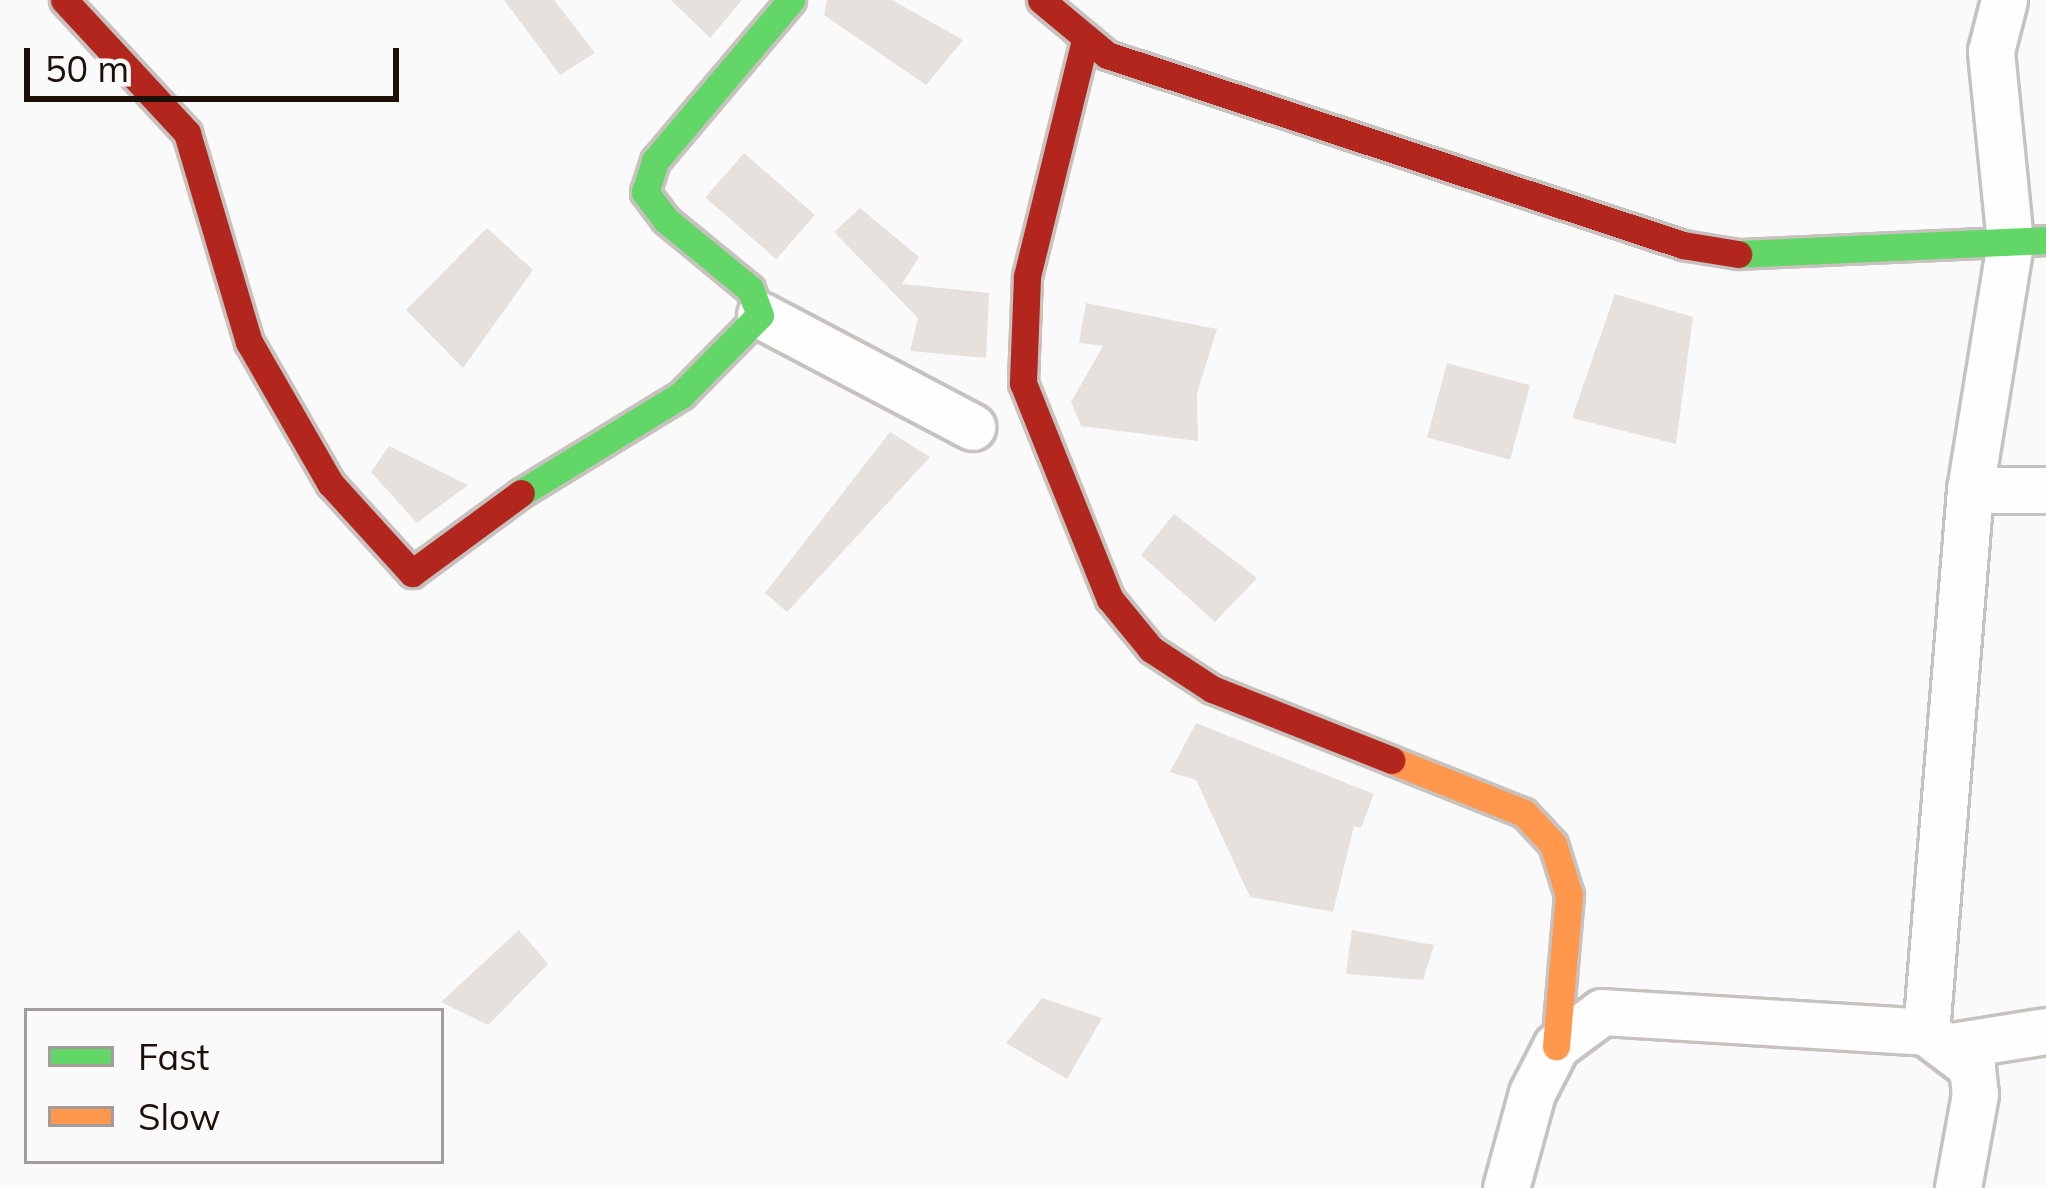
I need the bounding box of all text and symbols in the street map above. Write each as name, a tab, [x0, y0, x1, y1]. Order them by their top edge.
scale bar	[30, 24, 405, 98]
text: 50 m	[45, 46, 129, 91]
legend	[24, 1008, 444, 1164]
text: Fast	[138, 1034, 209, 1079]
text: Slow	[138, 1094, 221, 1139]

